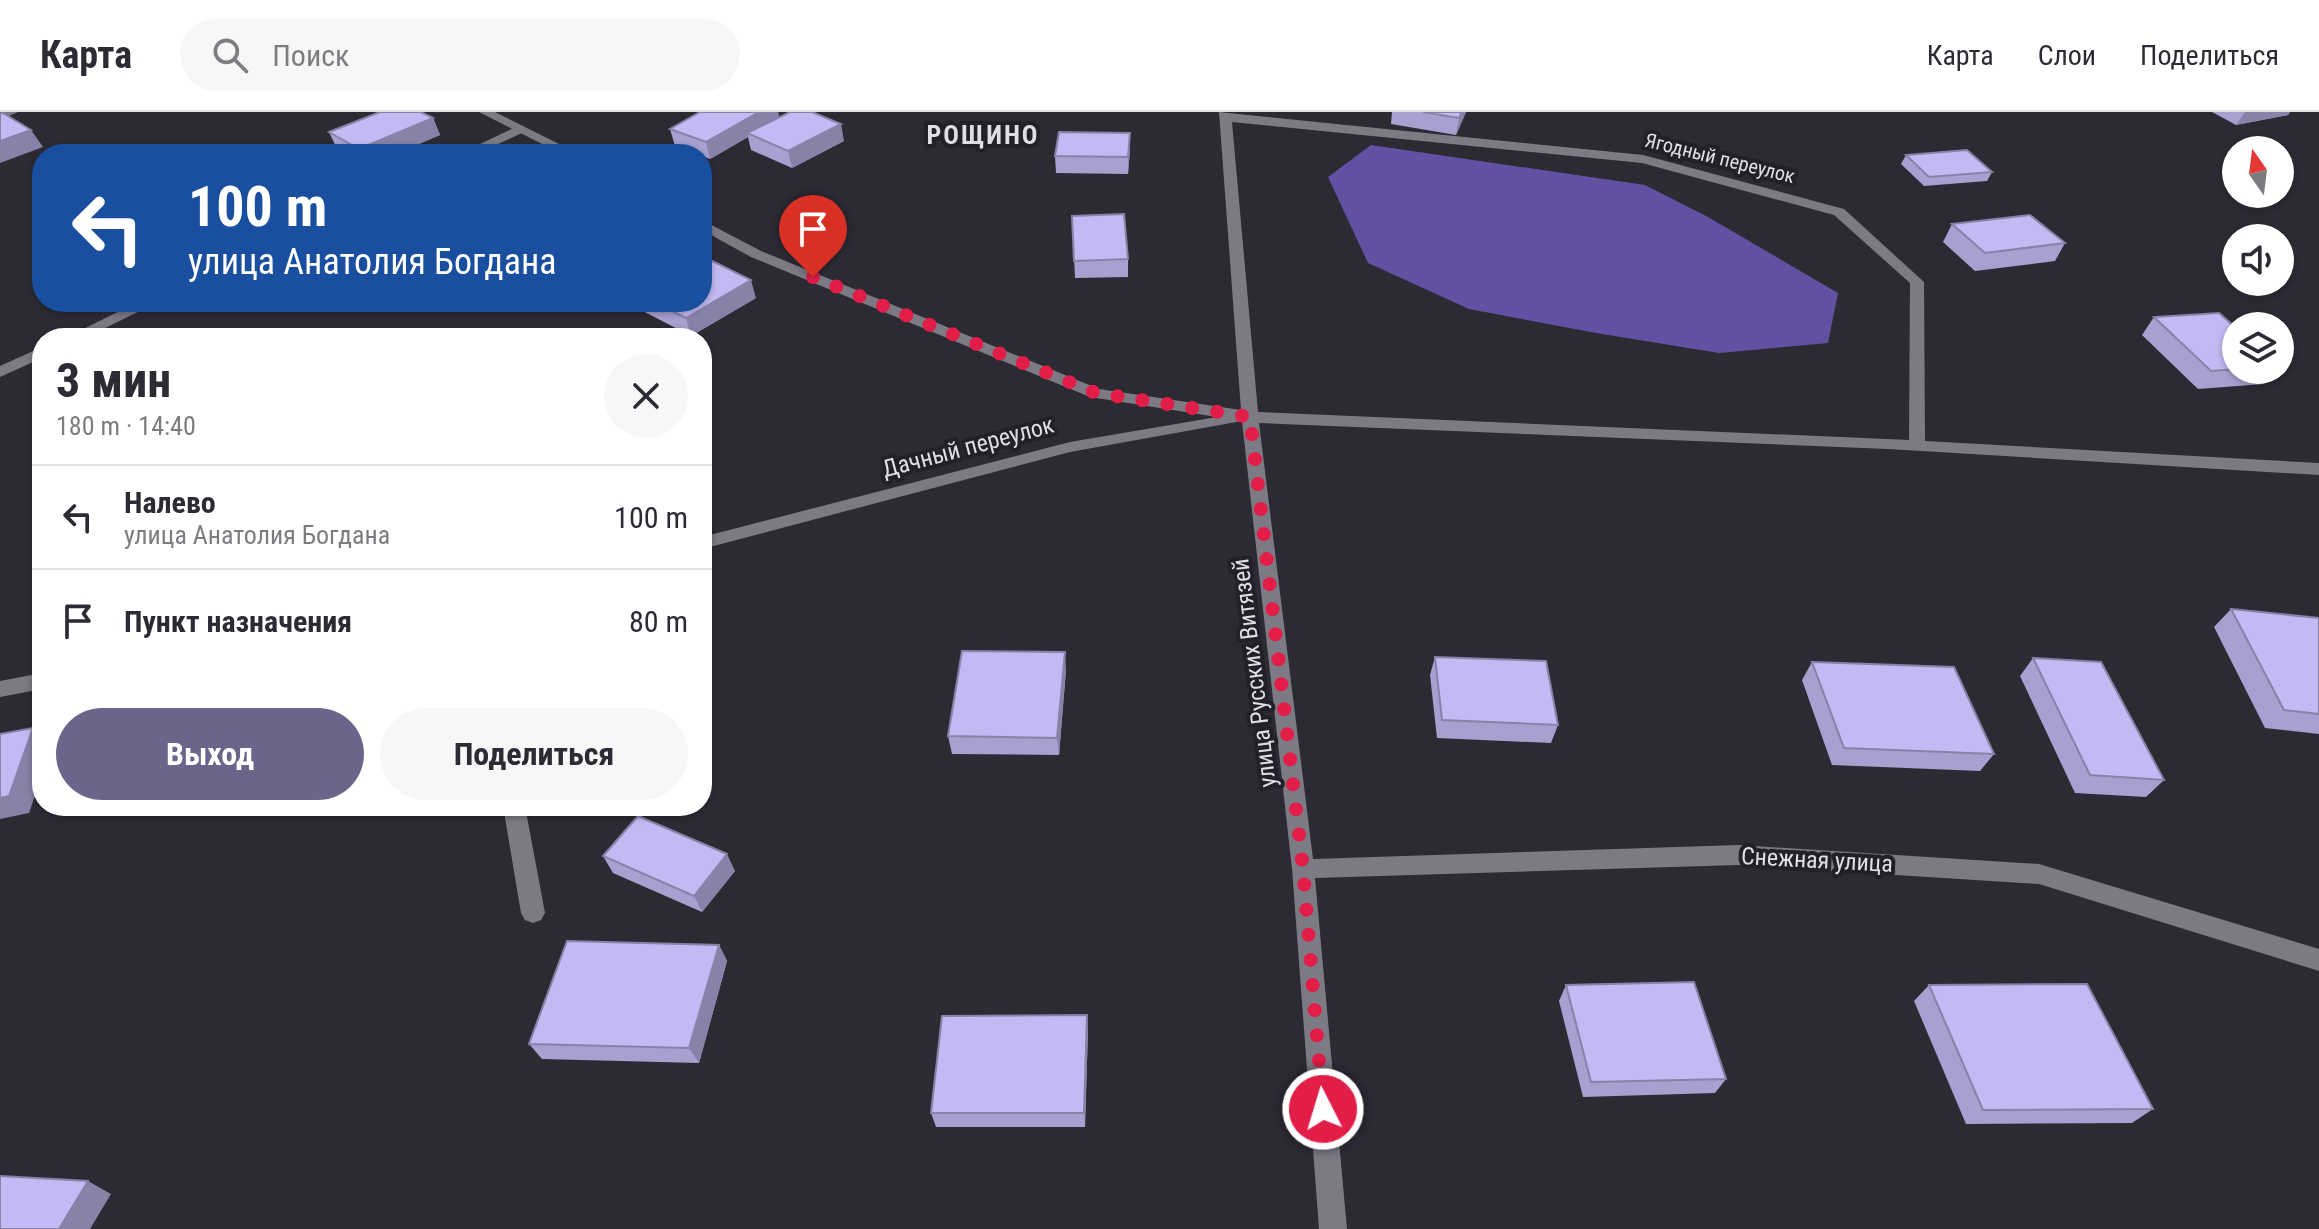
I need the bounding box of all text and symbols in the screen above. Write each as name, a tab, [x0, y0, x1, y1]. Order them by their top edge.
search box	[180, 19, 740, 91]
text: Карта	[40, 33, 132, 77]
icon: search	[208, 33, 252, 77]
text: Поиск	[272, 38, 349, 73]
text: Карта	[1927, 39, 1994, 72]
text: Слои	[2038, 39, 2096, 72]
text: Поделиться	[2140, 39, 2279, 72]
district label: РОЩИНО	[926, 120, 1040, 150]
street label: Ягодный переулок	[1643, 128, 1798, 188]
north arrow	[2222, 136, 2294, 208]
map controls	[2222, 136, 2294, 384]
text: 100 m	[188, 174, 327, 240]
icon: left	[56, 176, 160, 280]
pin	[779, 195, 847, 277]
icon: arrive	[791, 207, 835, 251]
button: sound	[2222, 224, 2294, 296]
text: улица Анатолия Богдана	[188, 241, 556, 283]
button: layers	[2222, 312, 2294, 384]
text: 3 мин	[56, 352, 171, 409]
button: close	[604, 354, 688, 438]
street label: Дачный переулок	[879, 410, 1057, 483]
text: 180 m · 14:40	[56, 411, 196, 441]
text: Налево	[124, 485, 216, 520]
icon: left	[56, 495, 100, 539]
text: 100 m	[614, 500, 688, 535]
text: улица Анатолия Богдана	[124, 520, 390, 550]
street label: улица Русских Витязей	[1226, 557, 1282, 789]
icon: arrive	[56, 599, 100, 643]
text: Пункт назначения	[124, 604, 352, 639]
text: 80 m	[629, 604, 688, 639]
button: Выход	[56, 708, 364, 800]
button: Поделиться	[380, 708, 688, 800]
street label: Снежная улица	[1740, 842, 1894, 878]
position arrow	[1281, 1067, 1365, 1151]

